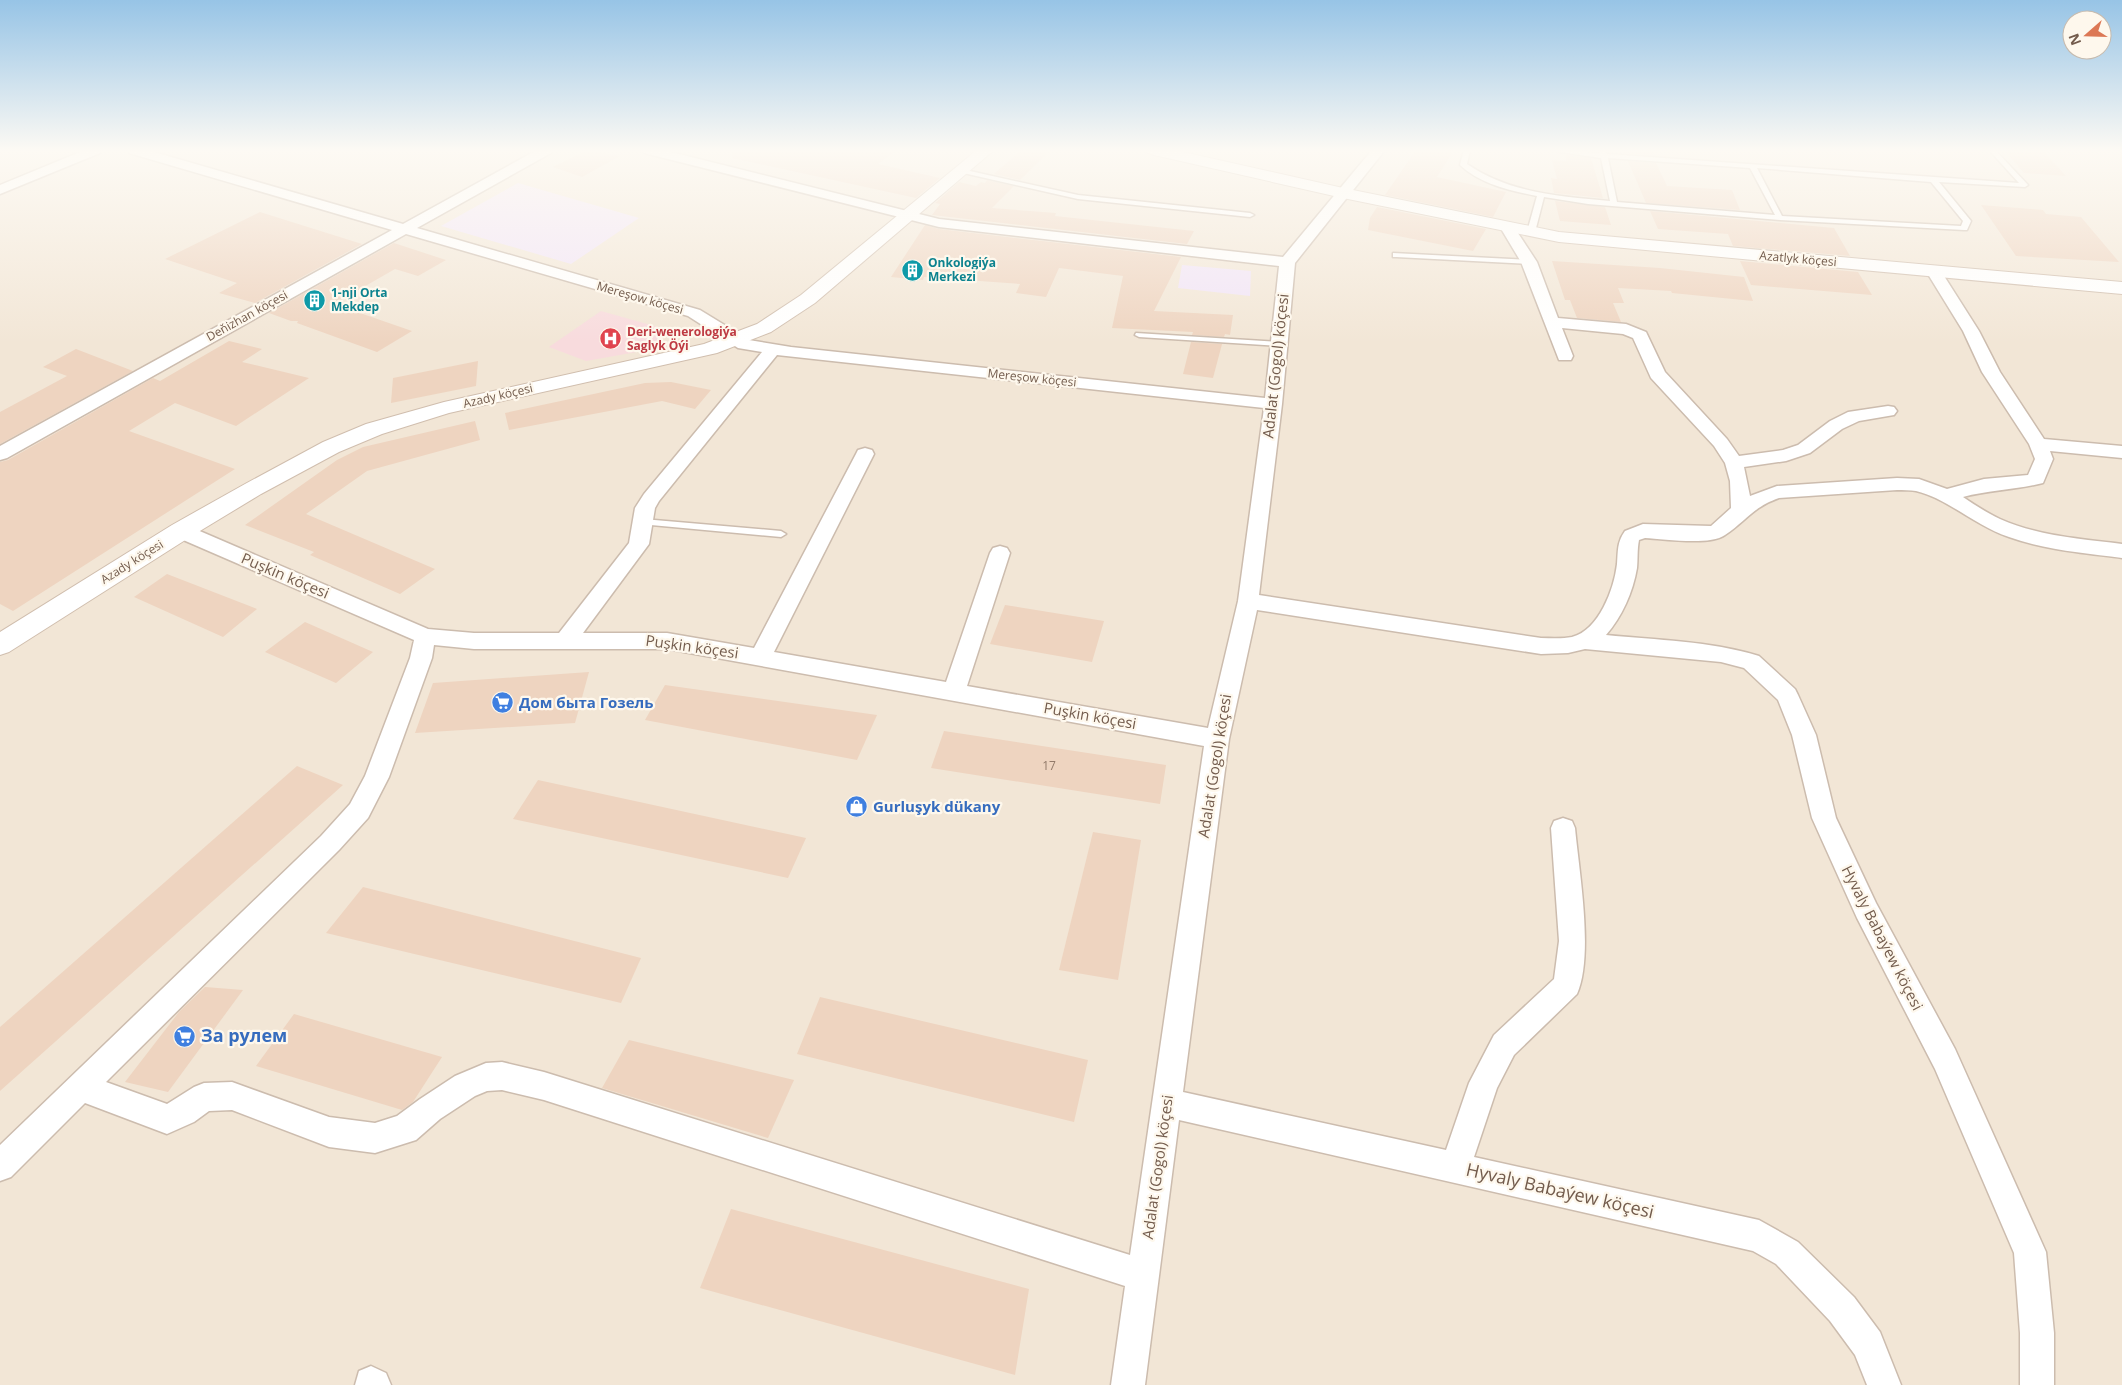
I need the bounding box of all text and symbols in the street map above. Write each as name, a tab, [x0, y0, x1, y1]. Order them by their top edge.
north arrow	[2062, 10, 2112, 60]
text: N	[2063, 31, 2085, 48]
street label: Azatlyk köçesi	[1759, 247, 1837, 270]
place label: Onkologiýa Merkezi	[928, 254, 996, 285]
building icon: Onkologiýa Merkezi	[900, 258, 924, 282]
street label: Mereşow köçesi	[595, 277, 685, 318]
place label: 1-nji Orta Mekdep	[331, 284, 388, 315]
street label: Deňizhan köçesi	[203, 286, 291, 345]
building icon: 1-nji Orta Mekdep	[303, 288, 327, 312]
street label: Adalat (Gogol) köçesi	[1257, 293, 1293, 439]
place label: Deri-wenerologiýa Saglyk Öýi	[627, 323, 737, 354]
hospital icon: Deri-wenerologiýa Saglyk Öýi	[599, 327, 623, 351]
street label: Mereşow köçesi	[987, 364, 1077, 391]
street label: Azady köçesi	[461, 379, 534, 412]
street label: Azady köçesi	[97, 536, 166, 588]
street label: Puşkin köçesi	[238, 548, 332, 603]
street label: Puşkin köçesi	[644, 630, 740, 662]
supermarket icon: Дом быта Гозель	[491, 691, 515, 715]
place label: Дом быта Гозель	[519, 692, 653, 712]
street label: Adalat (Gogol) köçesi	[1193, 692, 1235, 839]
street label: Puşkin köçesi	[1042, 697, 1138, 733]
house number: 17	[1042, 757, 1056, 774]
shop icon: Gurluşyk dükany	[845, 795, 869, 819]
place label: Gurluşyk dükany	[873, 796, 1001, 816]
street label: Hyvaly Babaýew köçesi	[1838, 862, 1928, 1013]
place label: За рулем	[201, 1023, 287, 1047]
supermarket icon: За рулем	[173, 1024, 197, 1048]
street label: Adalat (Gogol) köçesi	[1137, 1093, 1177, 1240]
street label: Hyvaly Babaýew köçesi	[1464, 1157, 1656, 1223]

